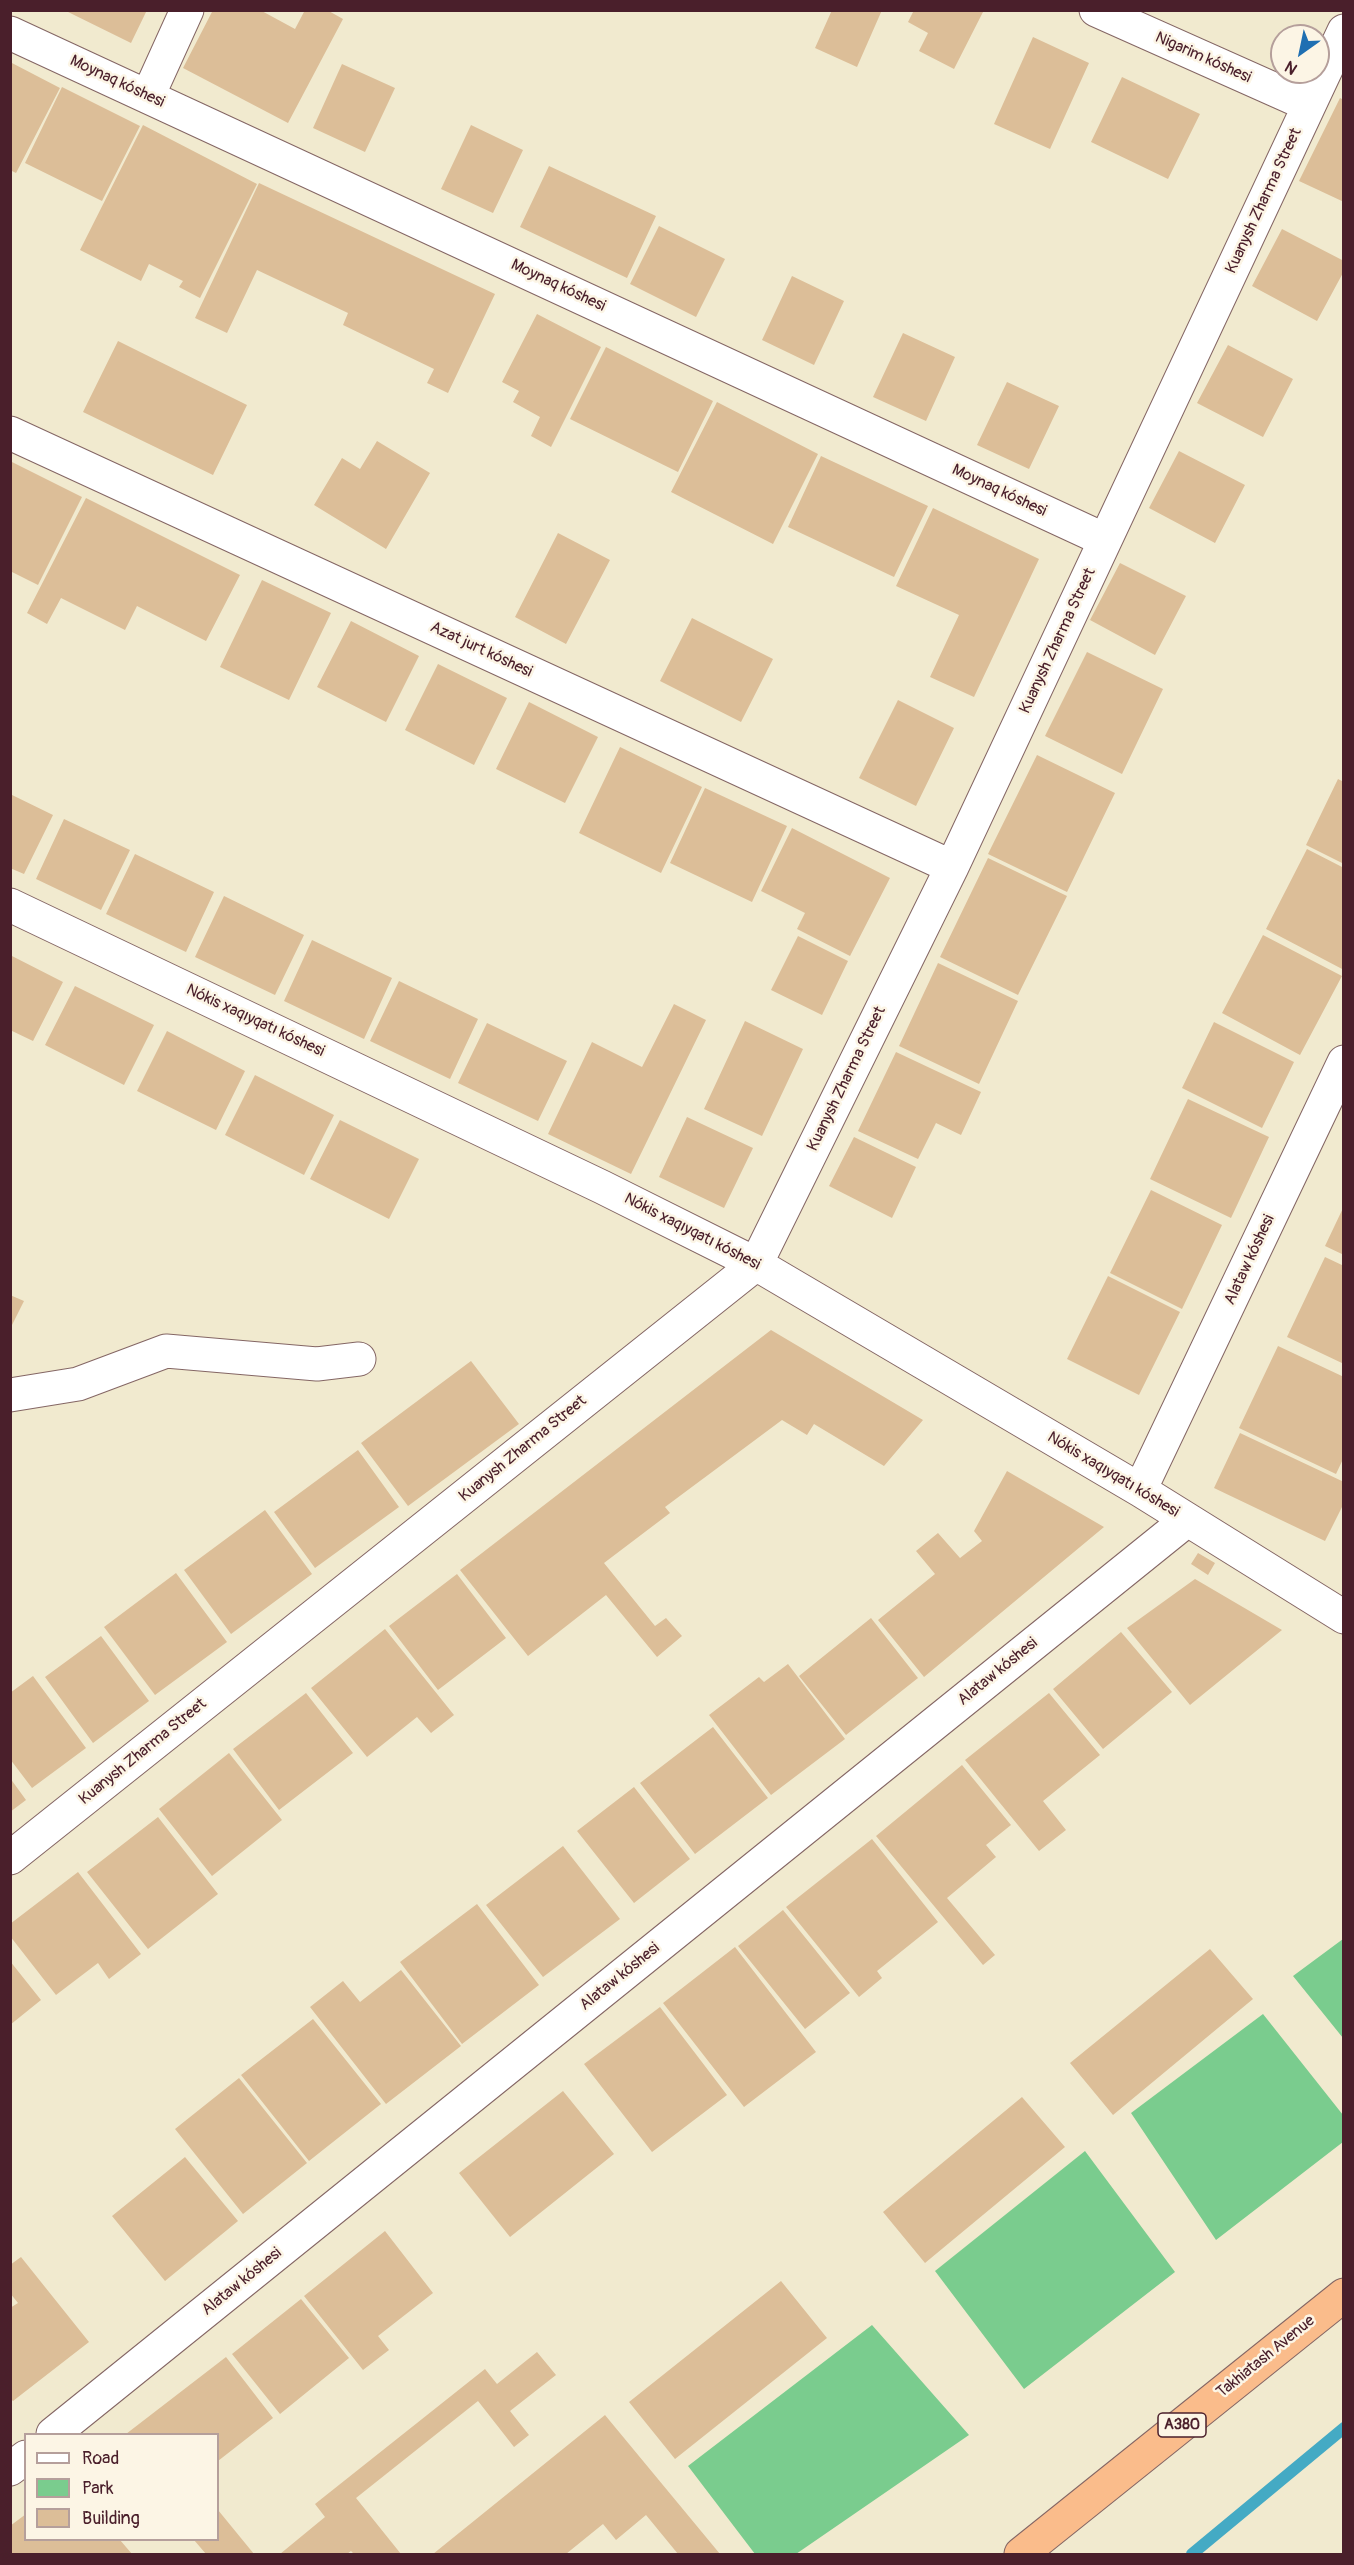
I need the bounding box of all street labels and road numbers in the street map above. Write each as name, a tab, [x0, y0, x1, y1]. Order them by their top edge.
street label: Nigarim kóshesi	[1152, 28, 1254, 88]
street label: Moynaq kóshesi	[67, 52, 167, 112]
street label: Kuanysh Zharma Street	[1222, 125, 1306, 277]
street label: Moynaq kóshesi	[508, 256, 608, 316]
street label: Moynaq kóshesi	[949, 461, 1049, 521]
street label: Kuanysh Zharma Street	[1016, 565, 1100, 717]
street label: Azat jurt kóshesi	[427, 618, 535, 682]
street label: Nókis xaqıyqatı kóshesi	[183, 981, 327, 1061]
street label: Kuanysh Zharma Street	[804, 1004, 890, 1154]
street label: Nókis xaqıyqatı kóshesi	[621, 1189, 763, 1275]
street label: Alataw kóshesi	[1221, 1212, 1279, 1308]
street label: Kuanysh Zharma Street	[455, 1392, 591, 1506]
street label: Nókis xaqıyqatı kóshesi	[1044, 1428, 1182, 1522]
street label: Alataw kóshesi	[954, 1634, 1042, 1710]
street label: Kuanysh Zharma Street	[75, 1695, 211, 1809]
street label: Alataw kóshesi	[576, 1939, 664, 2015]
street label: Alataw kóshesi	[198, 2244, 286, 2320]
street label: Takhiatash Avenue	[1213, 2312, 1319, 2402]
road number: A380	[1158, 2413, 1206, 2437]

